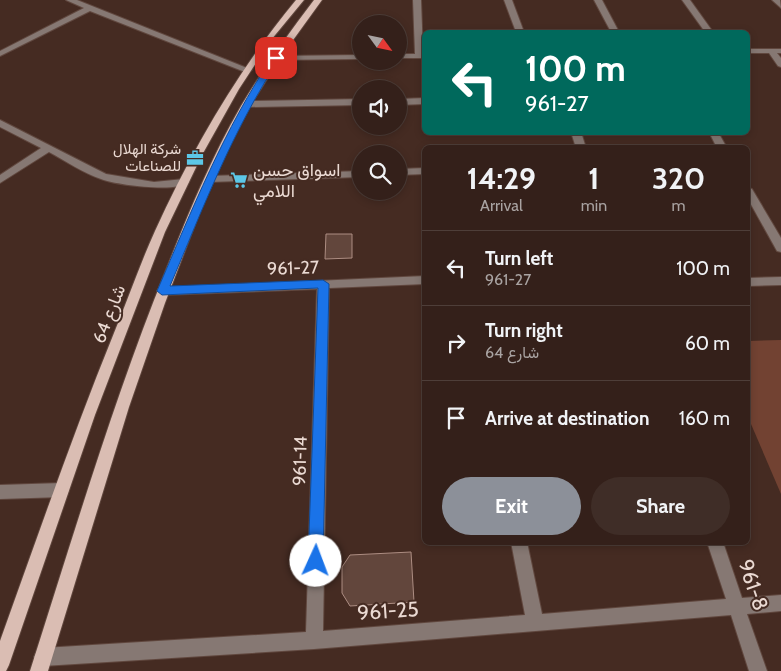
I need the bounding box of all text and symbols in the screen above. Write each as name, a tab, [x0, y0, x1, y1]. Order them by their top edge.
north arrow	[352, 15, 408, 70]
map controls	[352, 15, 407, 200]
pin	[255, 37, 297, 79]
icon: arrive	[262, 44, 290, 72]
text: 100 m	[525, 47, 626, 90]
icon: left	[442, 50, 507, 115]
button: sound	[352, 80, 407, 135]
text: 961-27	[525, 90, 589, 117]
place label: شركة الهلال للصناعات	[113, 140, 181, 175]
button: search	[352, 145, 407, 200]
office icon: شركة الهلال للصناعات	[185, 148, 205, 168]
place label: اسواق حسن اللامي	[253, 159, 340, 206]
text: 14:29	[467, 160, 536, 197]
text: 1	[588, 160, 599, 197]
text: 320	[652, 160, 705, 197]
supermarket icon: اسواق حسن اللامي	[229, 170, 249, 190]
text: Arrival	[480, 196, 523, 215]
text: min	[581, 196, 607, 215]
text: m	[672, 196, 686, 215]
text: Turn left	[485, 247, 553, 270]
icon: left	[442, 254, 470, 282]
street label: 961-27	[267, 256, 319, 280]
text: 100 m	[676, 257, 730, 280]
text: 961-27	[485, 270, 531, 289]
street label: شارع 64	[88, 282, 131, 347]
text: Turn right	[485, 319, 563, 342]
icon: right	[442, 329, 470, 357]
text: 60 m	[685, 332, 730, 355]
text: شارع 64	[485, 343, 539, 362]
icon: arrive	[442, 404, 470, 432]
text: Arrive at destination	[485, 407, 649, 430]
text: 160 m	[679, 407, 730, 430]
street label: 961-14	[288, 436, 312, 486]
button: Exit	[442, 477, 581, 535]
button: Share	[591, 477, 730, 535]
position arrow	[289, 534, 341, 586]
street label: 961-8	[733, 556, 774, 614]
street label: 961-25	[356, 596, 419, 625]

